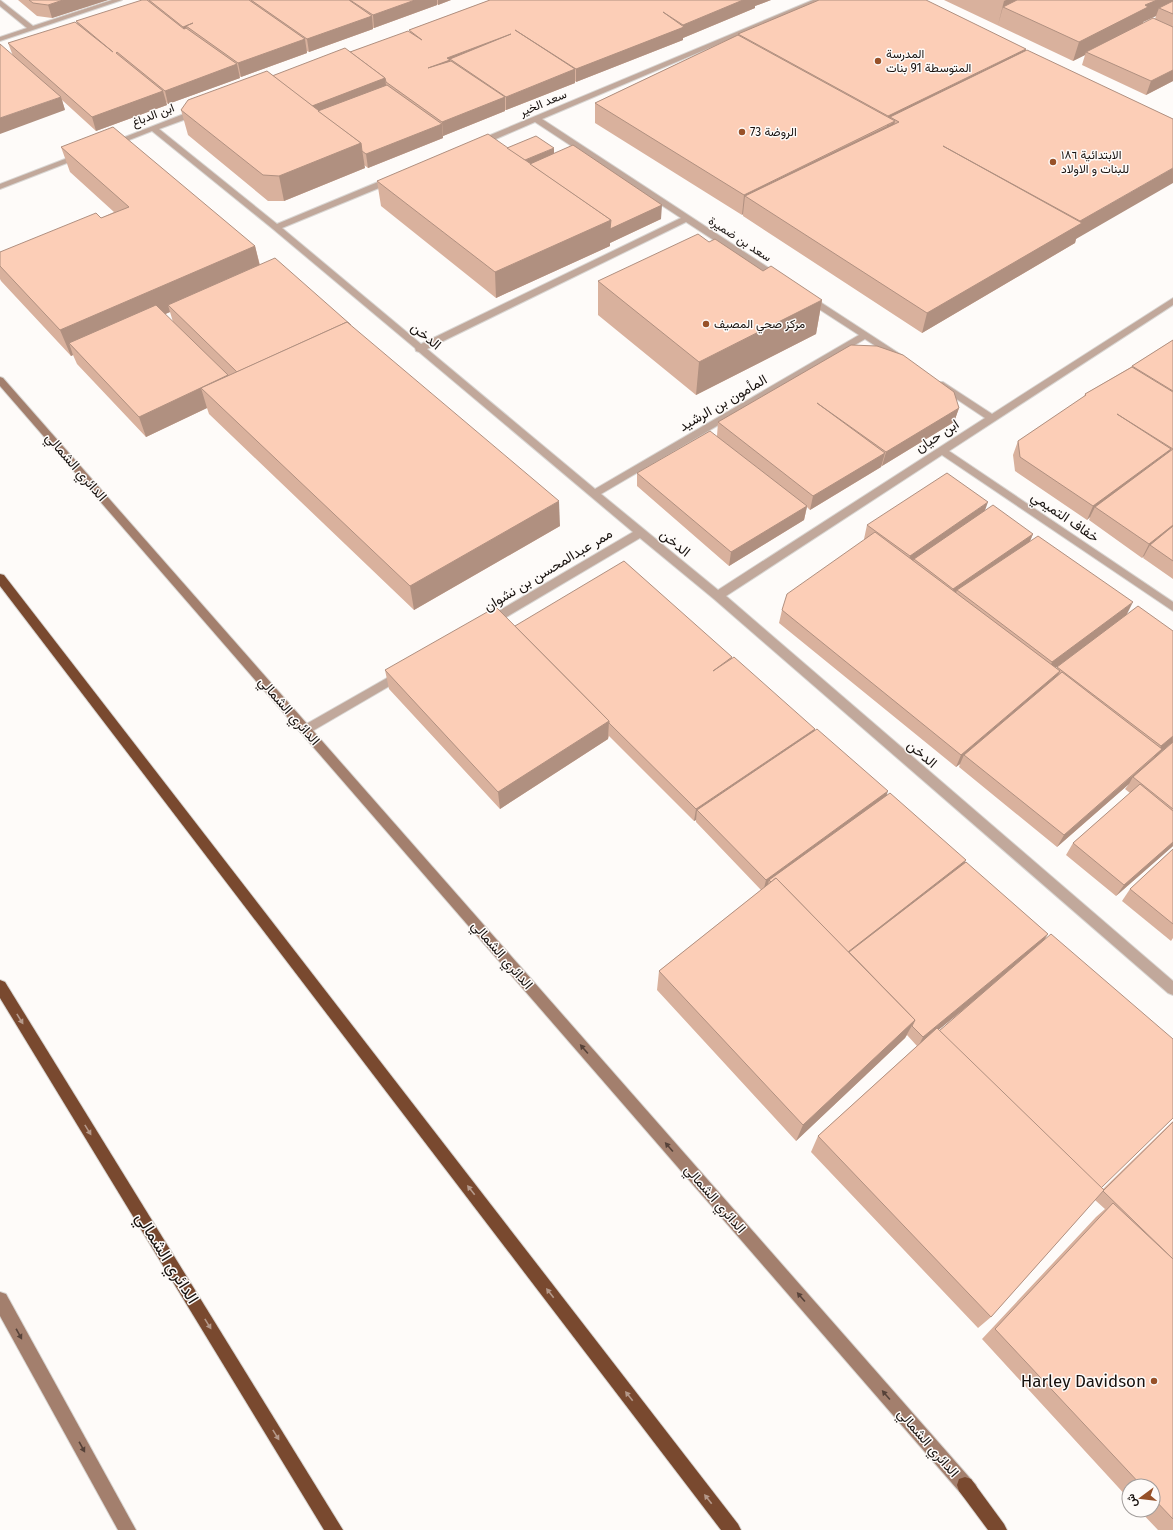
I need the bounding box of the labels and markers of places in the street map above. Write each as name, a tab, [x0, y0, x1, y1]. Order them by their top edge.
place label: المدرسة المتوسطة 91 بنات	[886, 47, 971, 76]
marker: المدرسة المتوسطة 91 بنات	[873, 56, 883, 66]
place label: الروضة 73	[750, 125, 797, 140]
marker: الروضة 73	[737, 127, 747, 137]
place label: الابتدائية ١٨٦ للبنات و الاولاد	[1061, 148, 1129, 177]
marker: الابتدائية ١٨٦ للبنات و الاولاد	[1048, 157, 1058, 167]
place label: مركز صحي المصيف	[714, 317, 805, 334]
marker: مركز صحي المصيف	[701, 319, 711, 329]
place label: Harley Davidson	[1021, 1371, 1146, 1392]
marker: Harley Davidson	[1149, 1376, 1159, 1386]

